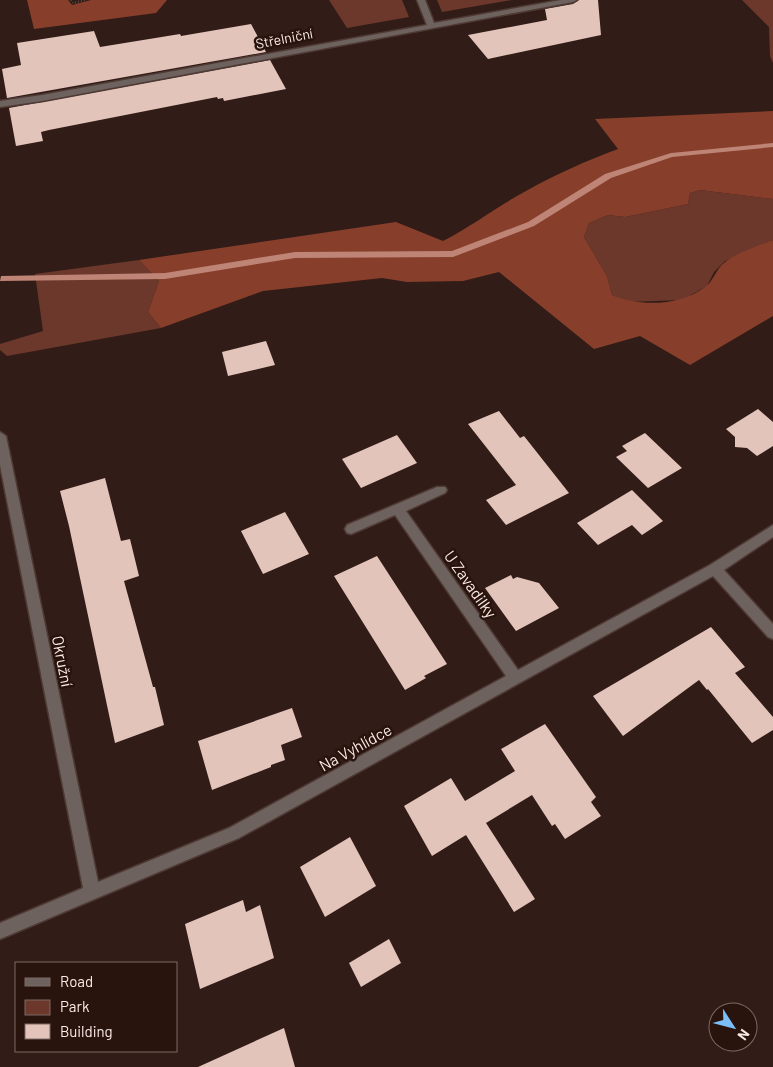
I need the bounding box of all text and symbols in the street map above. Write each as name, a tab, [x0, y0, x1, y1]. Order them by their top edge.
street label: Střelniční	[254, 24, 314, 52]
street label: U Zavadilky	[441, 547, 501, 622]
street label: Okružní	[49, 634, 77, 689]
street label: Na Vyhlídce	[315, 719, 395, 775]
legend	[15, 962, 178, 1052]
text: Road	[60, 972, 93, 990]
text: Park	[60, 997, 90, 1015]
north arrow	[708, 1002, 758, 1052]
text: Building	[60, 1022, 113, 1040]
text: N	[734, 1026, 754, 1044]

